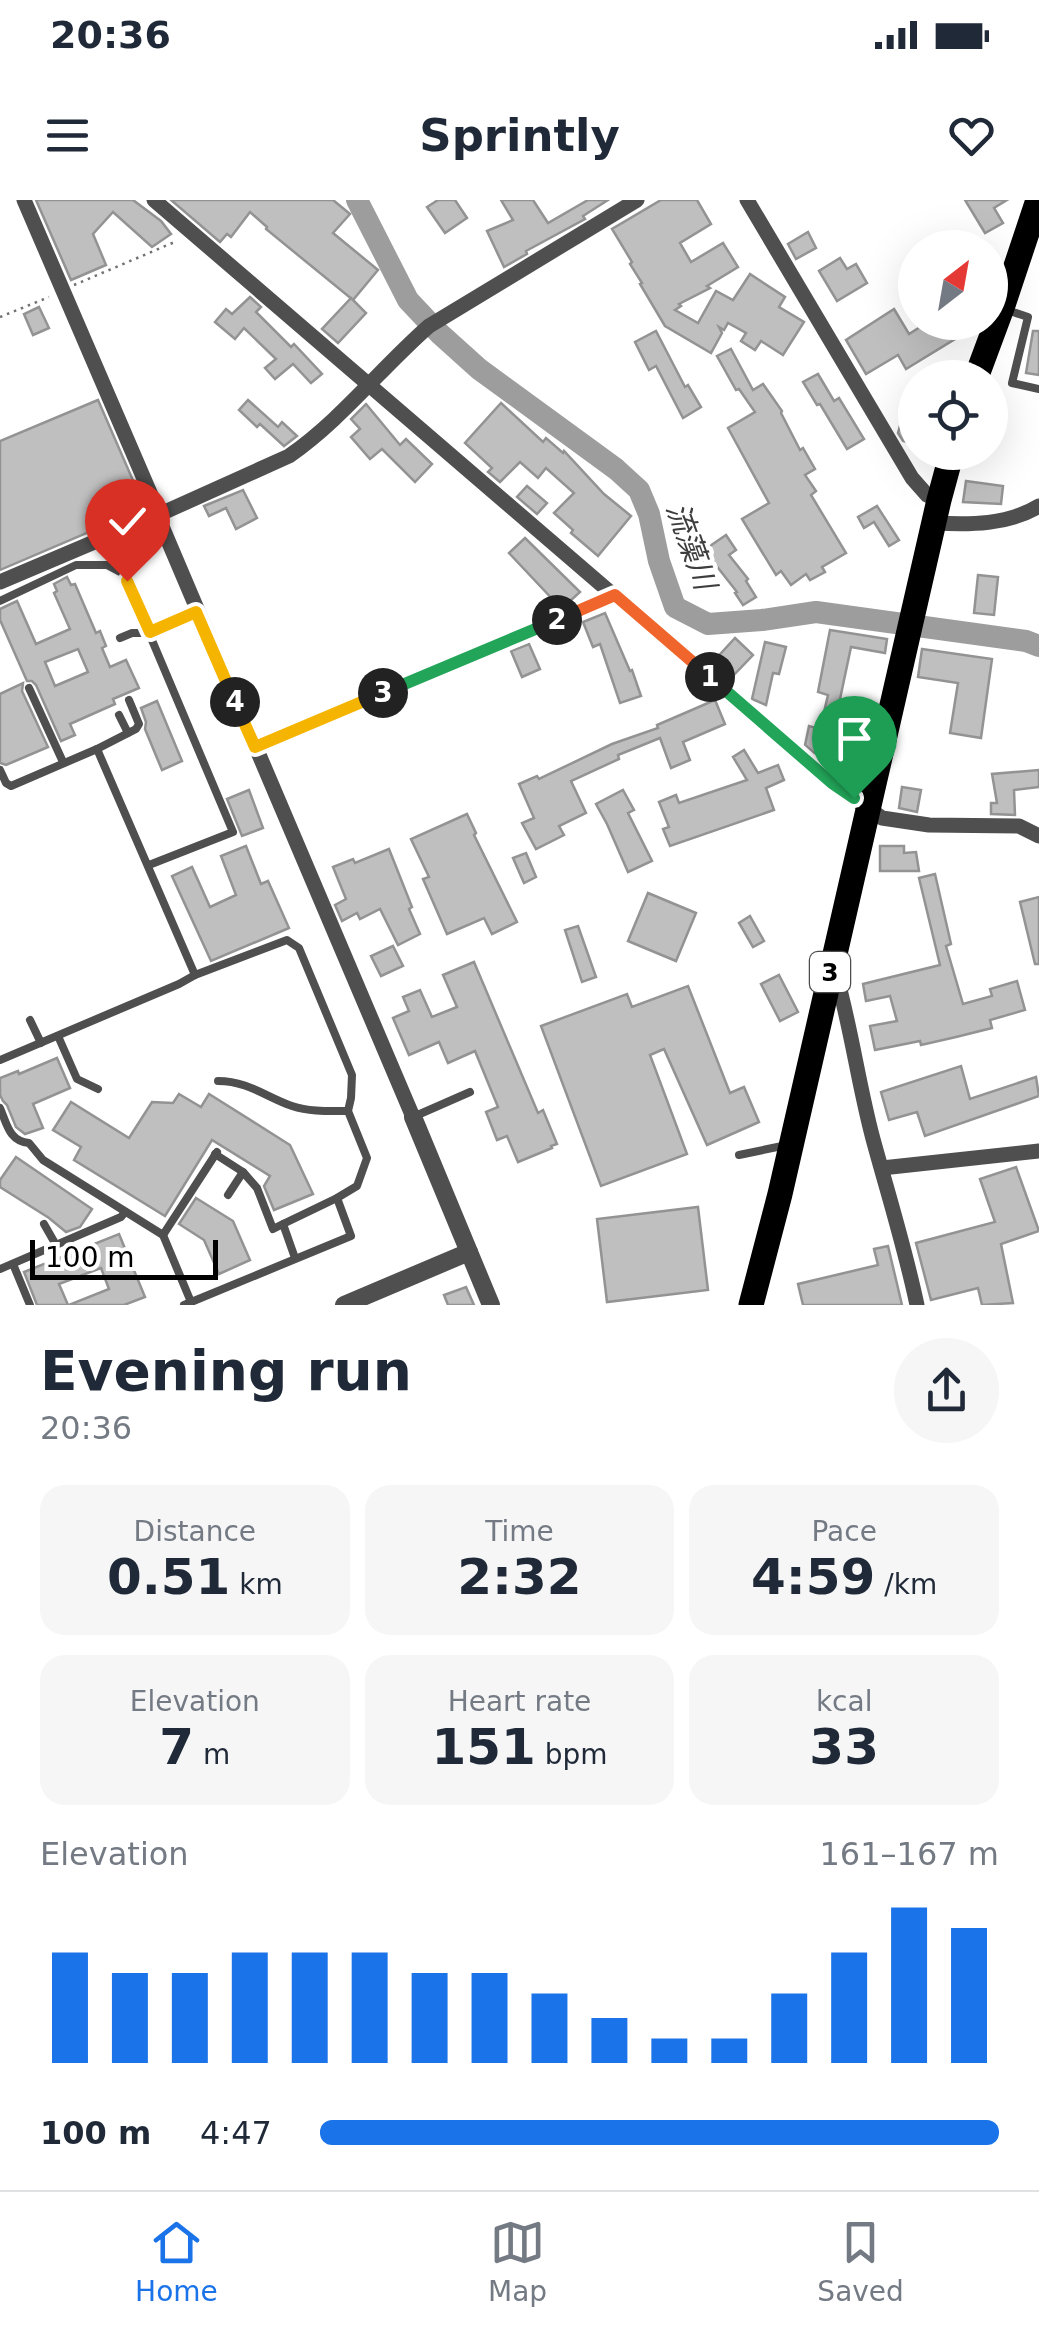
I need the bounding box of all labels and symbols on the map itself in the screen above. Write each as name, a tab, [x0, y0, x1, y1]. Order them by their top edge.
north arrow	[898, 230, 1008, 340]
pin	[85, 479, 170, 582]
water label: 流藻川	[660, 498, 724, 597]
pin: 2	[532, 595, 582, 645]
pin: 1	[685, 652, 735, 702]
pin: 3	[358, 668, 408, 718]
pin: 4	[210, 677, 260, 727]
pin	[812, 696, 897, 799]
road number: 3	[810, 952, 850, 992]
scale bar	[30, 1235, 218, 1280]

